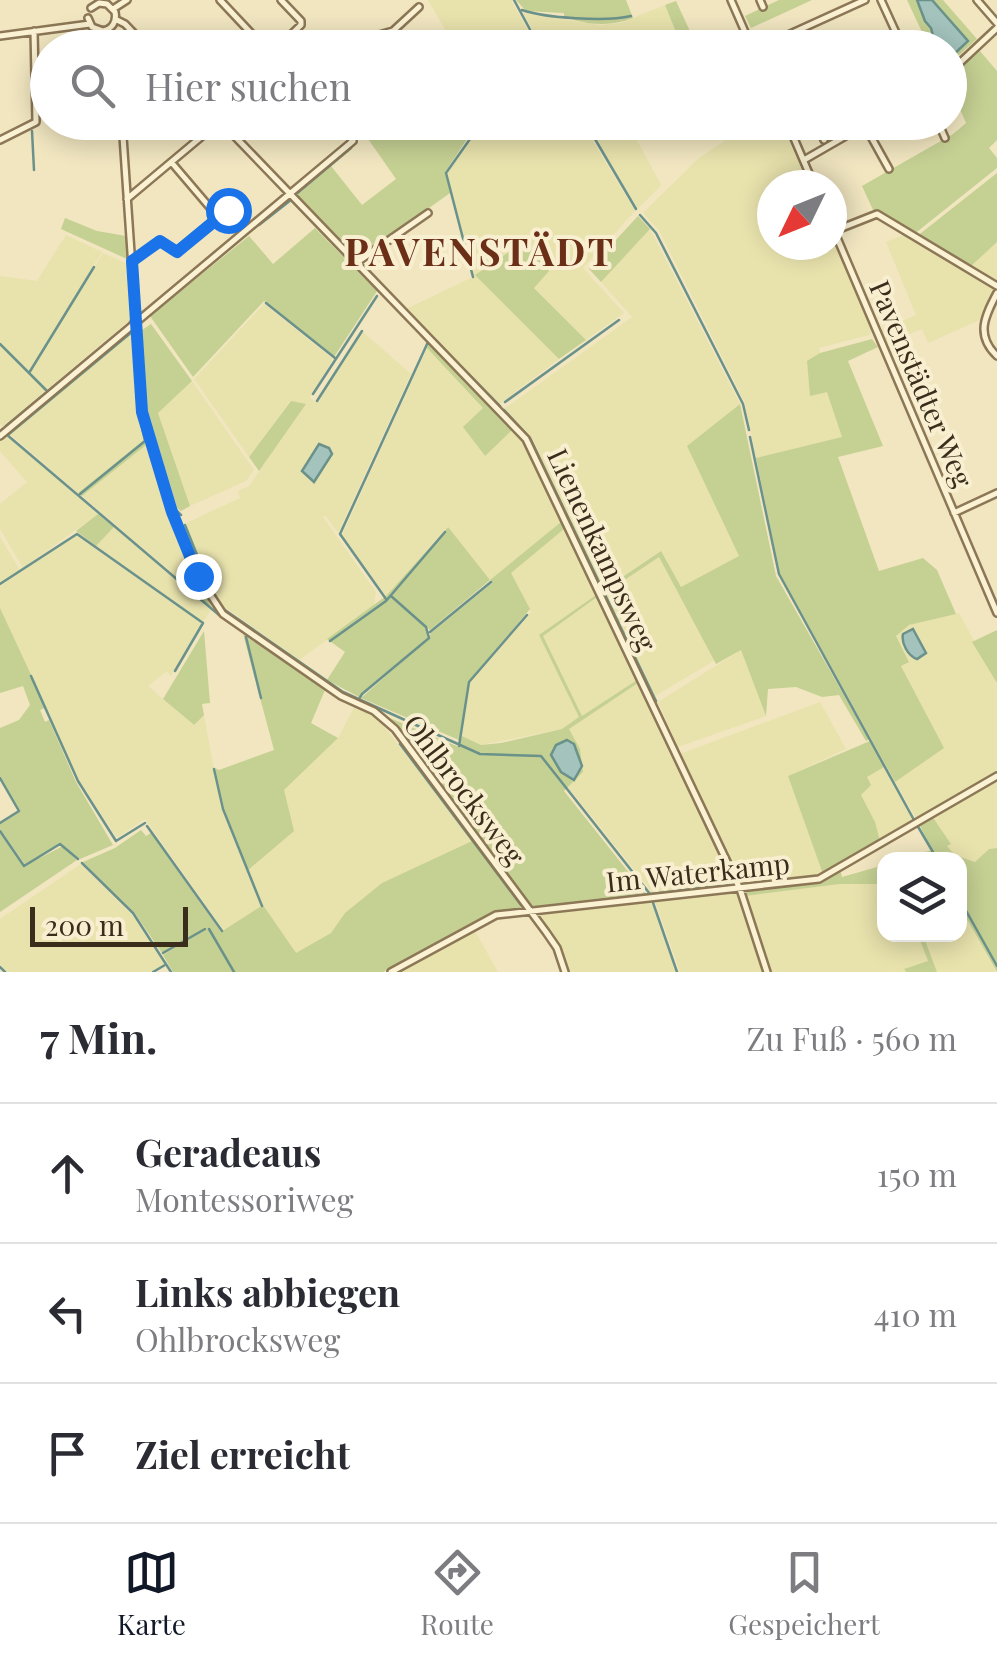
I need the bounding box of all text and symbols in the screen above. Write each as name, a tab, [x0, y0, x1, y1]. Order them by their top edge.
search box	[30, 30, 967, 140]
icon: search	[65, 58, 120, 113]
text: Hier suchen	[145, 60, 352, 111]
north arrow	[757, 170, 847, 260]
route start	[206, 188, 252, 234]
district label: PAVENSTÄDT	[344, 225, 616, 276]
street label: Pavenstädter Weg	[862, 274, 983, 493]
street label: Lienenkampsweg	[540, 442, 667, 657]
route end	[176, 554, 222, 600]
street label: Ohlbrocksweg	[396, 706, 534, 872]
street label: Im Waterkamp	[604, 843, 792, 900]
map controls	[877, 852, 967, 942]
button: layers	[877, 852, 967, 942]
scale bar	[30, 902, 188, 946]
text: 200 m	[45, 906, 124, 943]
text: 7 Min.	[40, 1009, 157, 1065]
text: Zu Fuß · 560 m	[746, 1016, 957, 1059]
text: Geradeaus	[135, 1126, 321, 1177]
icon: ahead	[40, 1146, 95, 1201]
text: 150 m	[877, 1152, 957, 1195]
text: Montessoriweg	[135, 1177, 354, 1220]
text: Links abbiegen	[135, 1266, 400, 1317]
icon: left	[40, 1286, 95, 1341]
text: 410 m	[874, 1292, 957, 1335]
text: Ohlbrocksweg	[135, 1317, 340, 1360]
icon: arrive	[40, 1426, 95, 1481]
text: Ziel erreicht	[135, 1428, 350, 1479]
tab: Karte	[117, 1545, 186, 1642]
tab: Route	[420, 1545, 494, 1642]
tab: Gespeichert	[728, 1545, 880, 1642]

